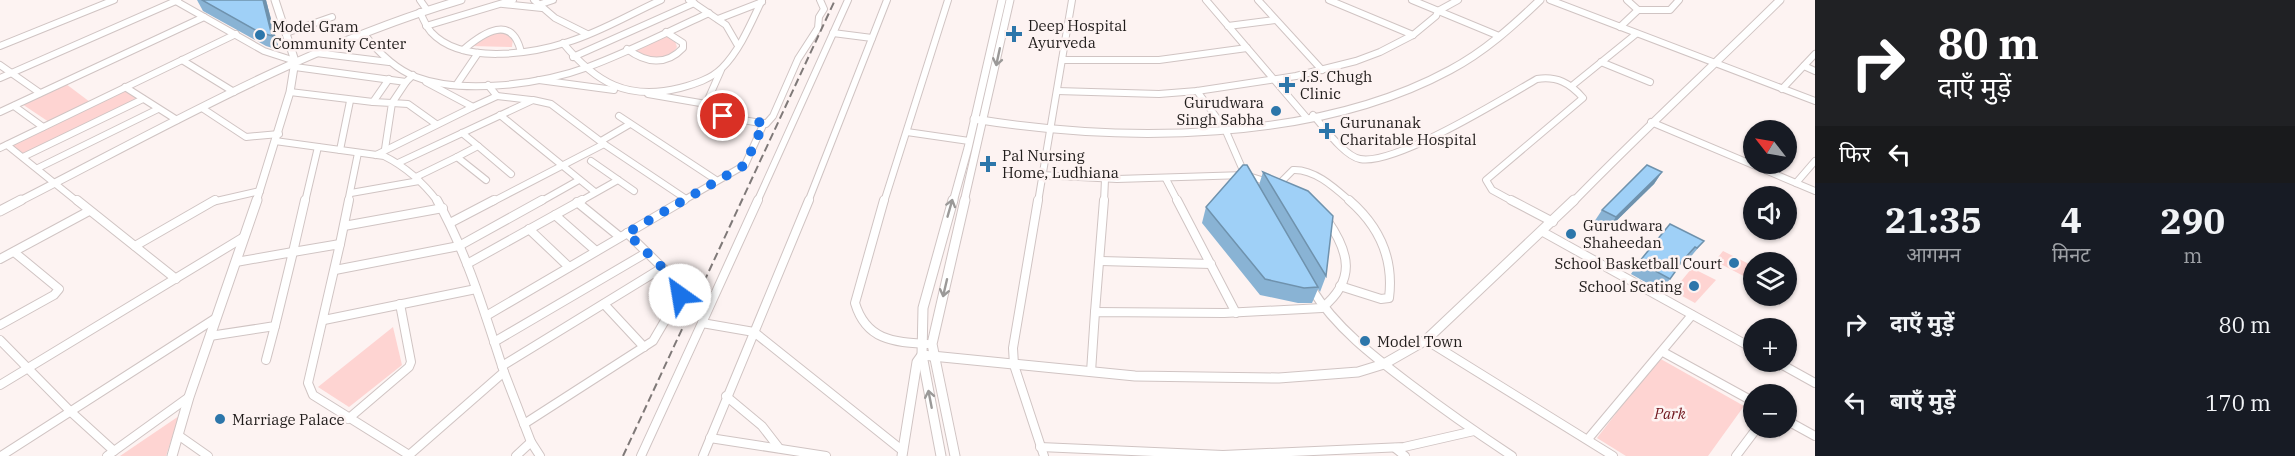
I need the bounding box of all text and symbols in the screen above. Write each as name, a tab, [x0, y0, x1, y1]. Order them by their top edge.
place label: Deep Hospital Ayurveda	[1028, 16, 1127, 52]
text: 80 m	[1938, 16, 2039, 71]
place label: Model Gram Community Center	[272, 17, 407, 53]
icon: right	[1839, 24, 1917, 102]
marker: Deep Hospital Ayurveda	[1005, 25, 1023, 43]
marker: Model Gram Community Center	[253, 28, 267, 42]
one-way arrow	[991, 47, 1003, 66]
place label: J.S. Chugh Clinic	[1300, 67, 1372, 103]
text: दाएँ मुड़ें	[1938, 69, 2011, 104]
marker: J.S. Chugh Clinic	[1278, 76, 1296, 94]
pin	[697, 90, 748, 141]
place label: Gurudwara Singh Sabha	[1176, 93, 1264, 129]
icon: arrive	[706, 99, 739, 132]
marker: Gurudwara Singh Sabha	[1269, 104, 1283, 118]
place label: Gurunanak Charitable Hospital	[1340, 113, 1476, 149]
north arrow	[1743, 120, 1797, 174]
map controls	[1743, 120, 1797, 438]
marker: Gurunanak Charitable Hospital	[1318, 122, 1336, 140]
icon: left	[1883, 138, 1916, 171]
text: फिर	[1839, 139, 1871, 168]
place label: Pal Nursing Home, Ludhiana	[1002, 146, 1119, 182]
marker: Pal Nursing Home, Ludhiana	[979, 155, 997, 173]
button: sound	[1743, 186, 1797, 240]
text: 21:35	[1885, 196, 1982, 243]
text: 4	[2060, 196, 2082, 243]
text: 290	[2160, 197, 2225, 244]
one-way arrow	[945, 199, 956, 218]
place label: Gurudwara Shaheedan	[1583, 216, 1663, 252]
marker: Gurudwara Shaheedan	[1564, 227, 1578, 241]
text: आगमन	[1906, 241, 1961, 268]
text: मिनट	[2052, 241, 2090, 268]
text: m	[2183, 242, 2202, 269]
button: layers	[1743, 252, 1797, 306]
place label: School Basketball Court	[1554, 254, 1722, 273]
marker: School Basketball Court	[1727, 256, 1741, 270]
position arrow	[648, 263, 712, 327]
place label: School Scating	[1579, 277, 1682, 296]
one-way arrow	[939, 279, 951, 298]
marker: School Scating	[1687, 279, 1701, 293]
icon: right	[1839, 308, 1872, 341]
text: दाएँ मुड़ें	[1890, 308, 1954, 337]
text: 80 m	[2219, 310, 2271, 339]
button: +	[1743, 318, 1797, 372]
place label: Model Town	[1377, 332, 1463, 351]
marker: Model Town	[1358, 334, 1372, 348]
button: −	[1743, 384, 1797, 438]
icon: left	[1839, 386, 1872, 419]
text: बाएँ मुड़ें	[1890, 386, 1955, 415]
text: 170 m	[2205, 388, 2271, 417]
one-way arrow	[924, 389, 935, 409]
park label: Park	[1653, 404, 1686, 423]
place label: Marriage Palace	[232, 410, 345, 429]
marker: Marriage Palace	[213, 412, 227, 426]

